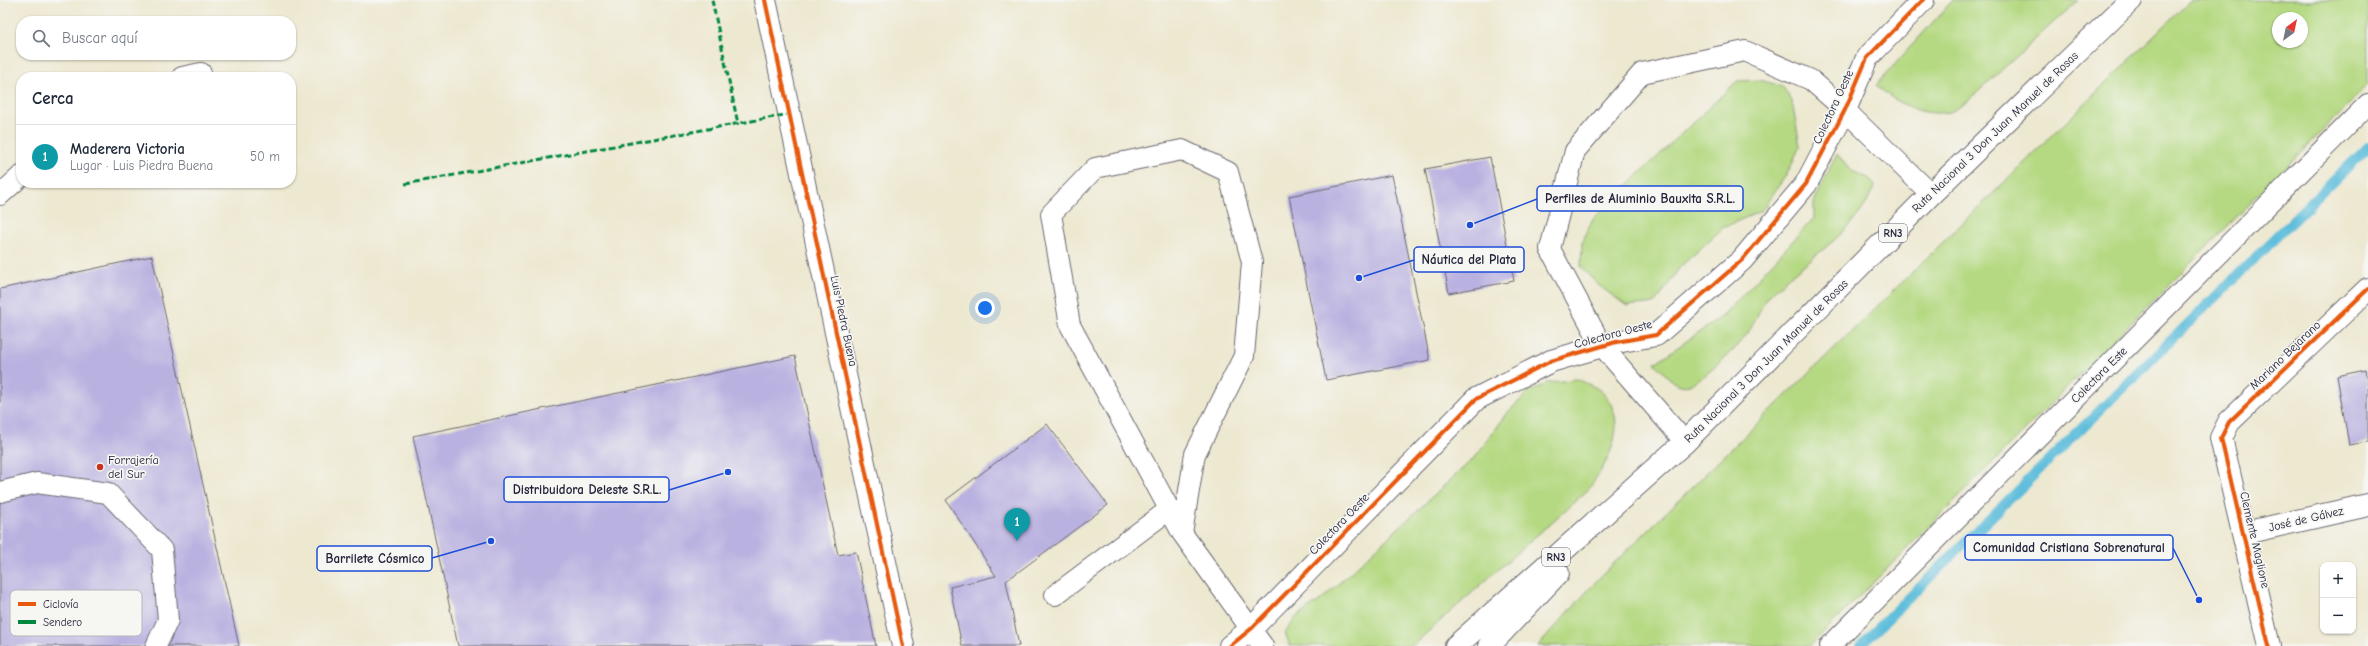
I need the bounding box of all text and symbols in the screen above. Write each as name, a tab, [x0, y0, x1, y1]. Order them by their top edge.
north arrow	[2272, 12, 2308, 48]
search box	[16, 16, 296, 60]
icon: search	[30, 27, 52, 49]
text: Buscar aquí	[62, 29, 138, 47]
street label: Ruta Nacional 3 Don Juan Manuel de Rosas	[1909, 49, 2081, 215]
street label: Colectora Oeste	[1810, 68, 1856, 146]
text: Cerca	[32, 89, 74, 108]
text: Maderera Victoria	[70, 140, 185, 158]
text: 1	[42, 149, 48, 164]
text: 50 m	[250, 149, 280, 164]
text: Lugar · Luis Piedra Buena	[70, 158, 213, 173]
callout: Perfiles de Aluminio Bauxita S.R.L.	[1537, 186, 1743, 211]
text: Perfiles de Aluminio Bauxita S.R.L.	[1545, 191, 1735, 206]
road number: RN3	[1879, 224, 1907, 242]
callout: Náutica del Plata	[1414, 247, 1524, 272]
text: Náutica del Plata	[1422, 252, 1516, 267]
street label: Luis Piedra Buena	[828, 274, 860, 368]
street label: Ruta Nacional 3 Don Juan Manuel de Rosas	[1681, 276, 1851, 446]
your location	[975, 298, 995, 318]
street label: Colectora Oeste	[1572, 317, 1654, 351]
street label: Mariano Bejarano	[2247, 318, 2323, 392]
street label: Colectora Este	[2068, 344, 2130, 406]
place label: Forrajería del Sur	[108, 453, 159, 481]
marker: Forrajería del Sur	[95, 462, 105, 472]
callout: Distribuidora Deleste S.R.L.	[504, 477, 669, 502]
text: Distribuidora Deleste S.R.L.	[513, 482, 661, 497]
street label: Colectora Oeste	[1306, 490, 1372, 558]
street label: Clemente Maglione	[2237, 490, 2273, 590]
street label: José de Gálvez	[2267, 503, 2346, 534]
pin: 1	[1004, 508, 1030, 541]
callout: Comunidad Cristiana Sobrenatural	[1965, 535, 2173, 560]
text: Comunidad Cristiana Sobrenatural	[1973, 540, 2165, 555]
callout: Barrilete Cósmico	[317, 546, 432, 571]
road number: RN3	[1542, 548, 1570, 566]
text: Barrilete Cósmico	[326, 551, 425, 566]
map controls	[2320, 562, 2356, 634]
button: +	[2320, 562, 2356, 598]
legend	[10, 590, 142, 636]
text: Ciclovía	[43, 598, 78, 611]
button: −	[2320, 598, 2356, 634]
text: Sendero	[43, 616, 82, 629]

